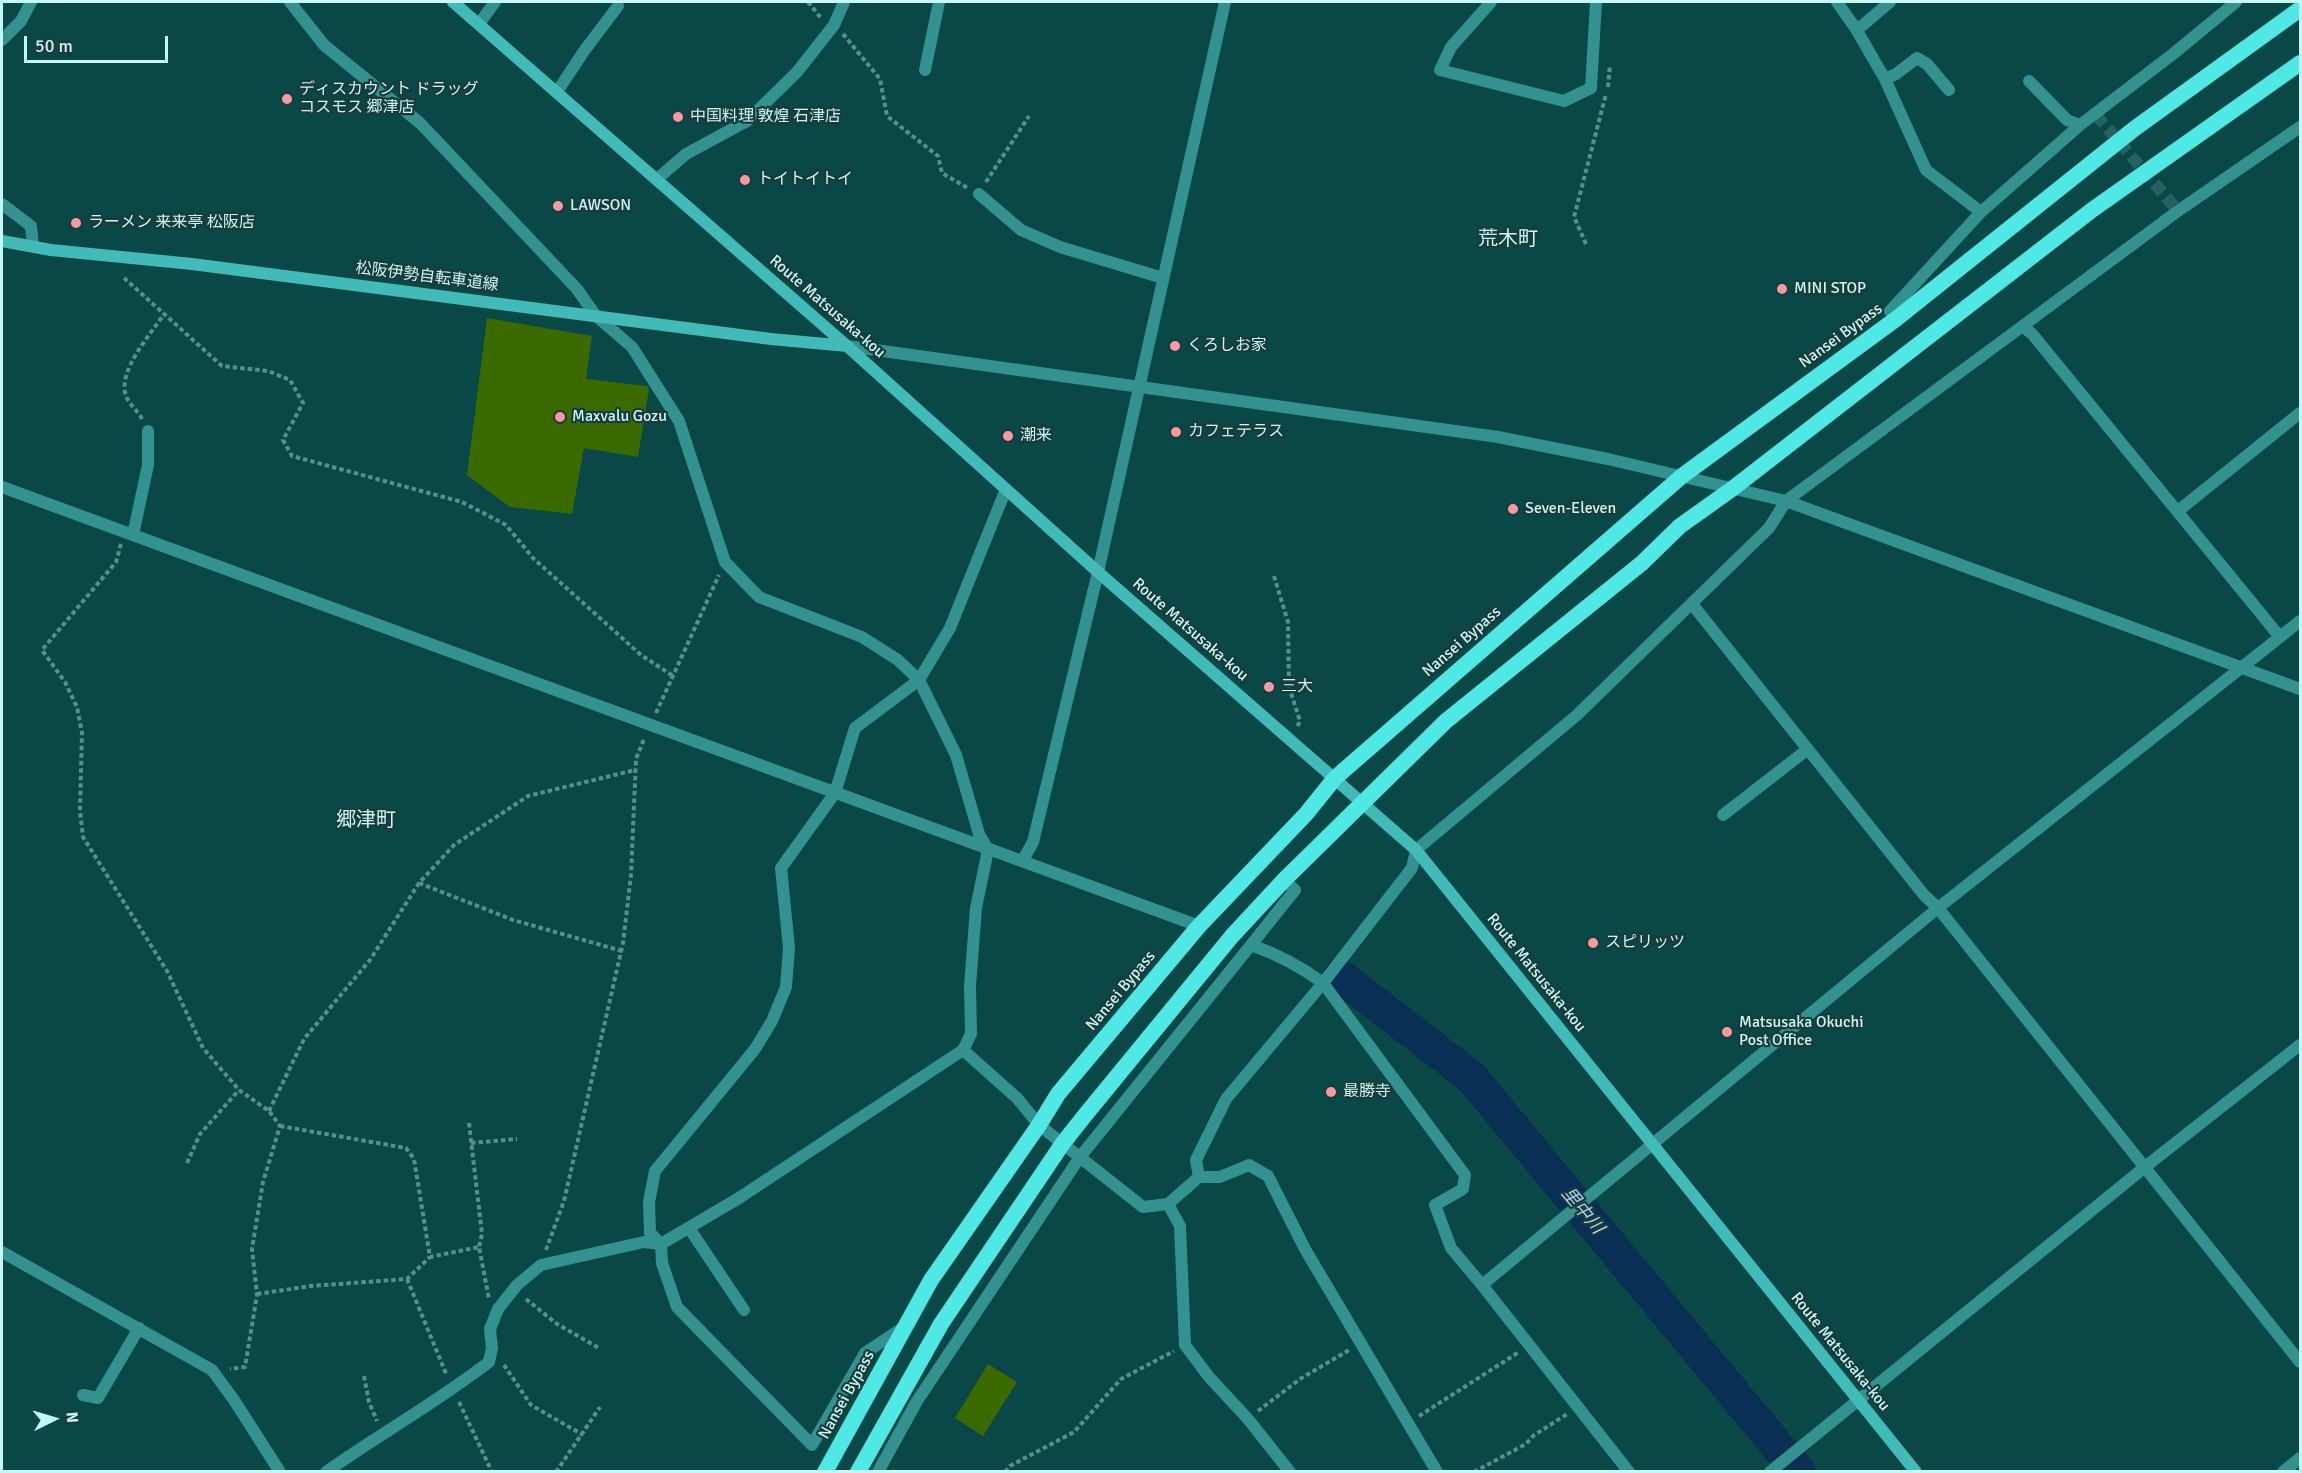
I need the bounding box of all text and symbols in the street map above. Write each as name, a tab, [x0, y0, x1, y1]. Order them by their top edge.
scale bar	[27, 24, 171, 62]
text: 50 m	[35, 35, 73, 57]
place label: ディスカウント ドラッグ コスモス 郷津店	[299, 80, 479, 118]
marker: ディスカウント ドラッグ コスモス 郷津店	[280, 92, 294, 106]
place label: 中国料理 敦煌 石津店	[690, 107, 841, 127]
marker: 中国料理 敦煌 石津店	[671, 110, 685, 124]
place label: トイトイトイ	[757, 170, 853, 190]
marker: トイトイトイ	[738, 173, 752, 187]
place label: LAWSON	[570, 196, 631, 216]
marker: LAWSON	[551, 199, 565, 213]
place label: ラーメン 来来亭 松阪店	[88, 213, 255, 233]
marker: ラーメン 来来亭 松阪店	[69, 216, 83, 230]
district label: 荒木町	[1478, 228, 1538, 252]
street label: Route Matsusaka-kou	[765, 251, 889, 363]
street label: 松阪伊勢自転車道線	[354, 259, 500, 295]
place label: MINI STOP	[1794, 279, 1866, 299]
marker: MINI STOP	[1775, 282, 1789, 296]
street label: Nansei Bypass	[1796, 299, 1886, 373]
place label: くろしお家	[1187, 336, 1267, 356]
marker: くろしお家	[1168, 339, 1182, 353]
place label: Maxvalu Gozu	[572, 407, 667, 427]
marker: Maxvalu Gozu	[553, 410, 567, 424]
place label: カフェテラス	[1188, 422, 1284, 442]
marker: カフェテラス	[1169, 425, 1183, 439]
place label: 潮来	[1020, 426, 1052, 446]
marker: 潮来	[1001, 429, 1015, 443]
place label: Seven-Eleven	[1525, 499, 1616, 519]
marker: Seven-Eleven	[1506, 502, 1520, 516]
street label: Route Matsusaka-kou	[1128, 574, 1252, 686]
street label: Nansei Bypass	[1419, 603, 1505, 681]
place label: 三大	[1281, 677, 1313, 697]
marker: 三大	[1262, 680, 1276, 694]
district label: 郷津町	[336, 809, 396, 833]
street label: Route Matsusaka-kou	[1482, 910, 1590, 1036]
place label: スピリッツ	[1605, 933, 1685, 953]
marker: スピリッツ	[1586, 936, 1600, 950]
street label: Nansei Bypass	[1082, 947, 1160, 1035]
place label: Matsusaka Okuchi Post Office	[1739, 1013, 1864, 1051]
marker: Matsusaka Okuchi Post Office	[1720, 1025, 1734, 1039]
place label: 最勝寺	[1343, 1082, 1391, 1102]
marker: 最勝寺	[1324, 1085, 1338, 1099]
water label: 里中川	[1556, 1183, 1608, 1239]
street label: Route Matsusaka-kou	[1786, 1289, 1894, 1415]
street label: Nansei Bypass	[815, 1347, 879, 1443]
north arrow	[24, 1389, 84, 1449]
text: N	[61, 1411, 82, 1424]

